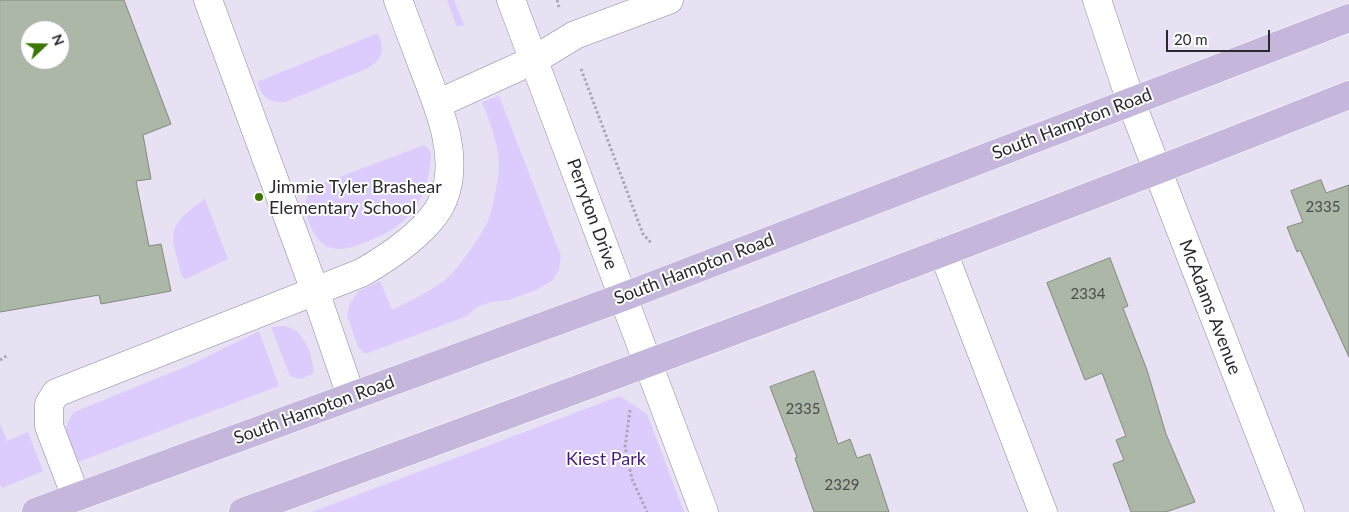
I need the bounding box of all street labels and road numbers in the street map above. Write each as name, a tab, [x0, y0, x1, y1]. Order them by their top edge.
street label: South Hampton Road	[989, 84, 1155, 164]
street label: Perryton Drive	[562, 156, 622, 272]
street label: South Hampton Road	[611, 229, 777, 309]
street label: McAdams Avenue	[1174, 236, 1246, 378]
street label: South Hampton Road	[231, 371, 397, 449]

